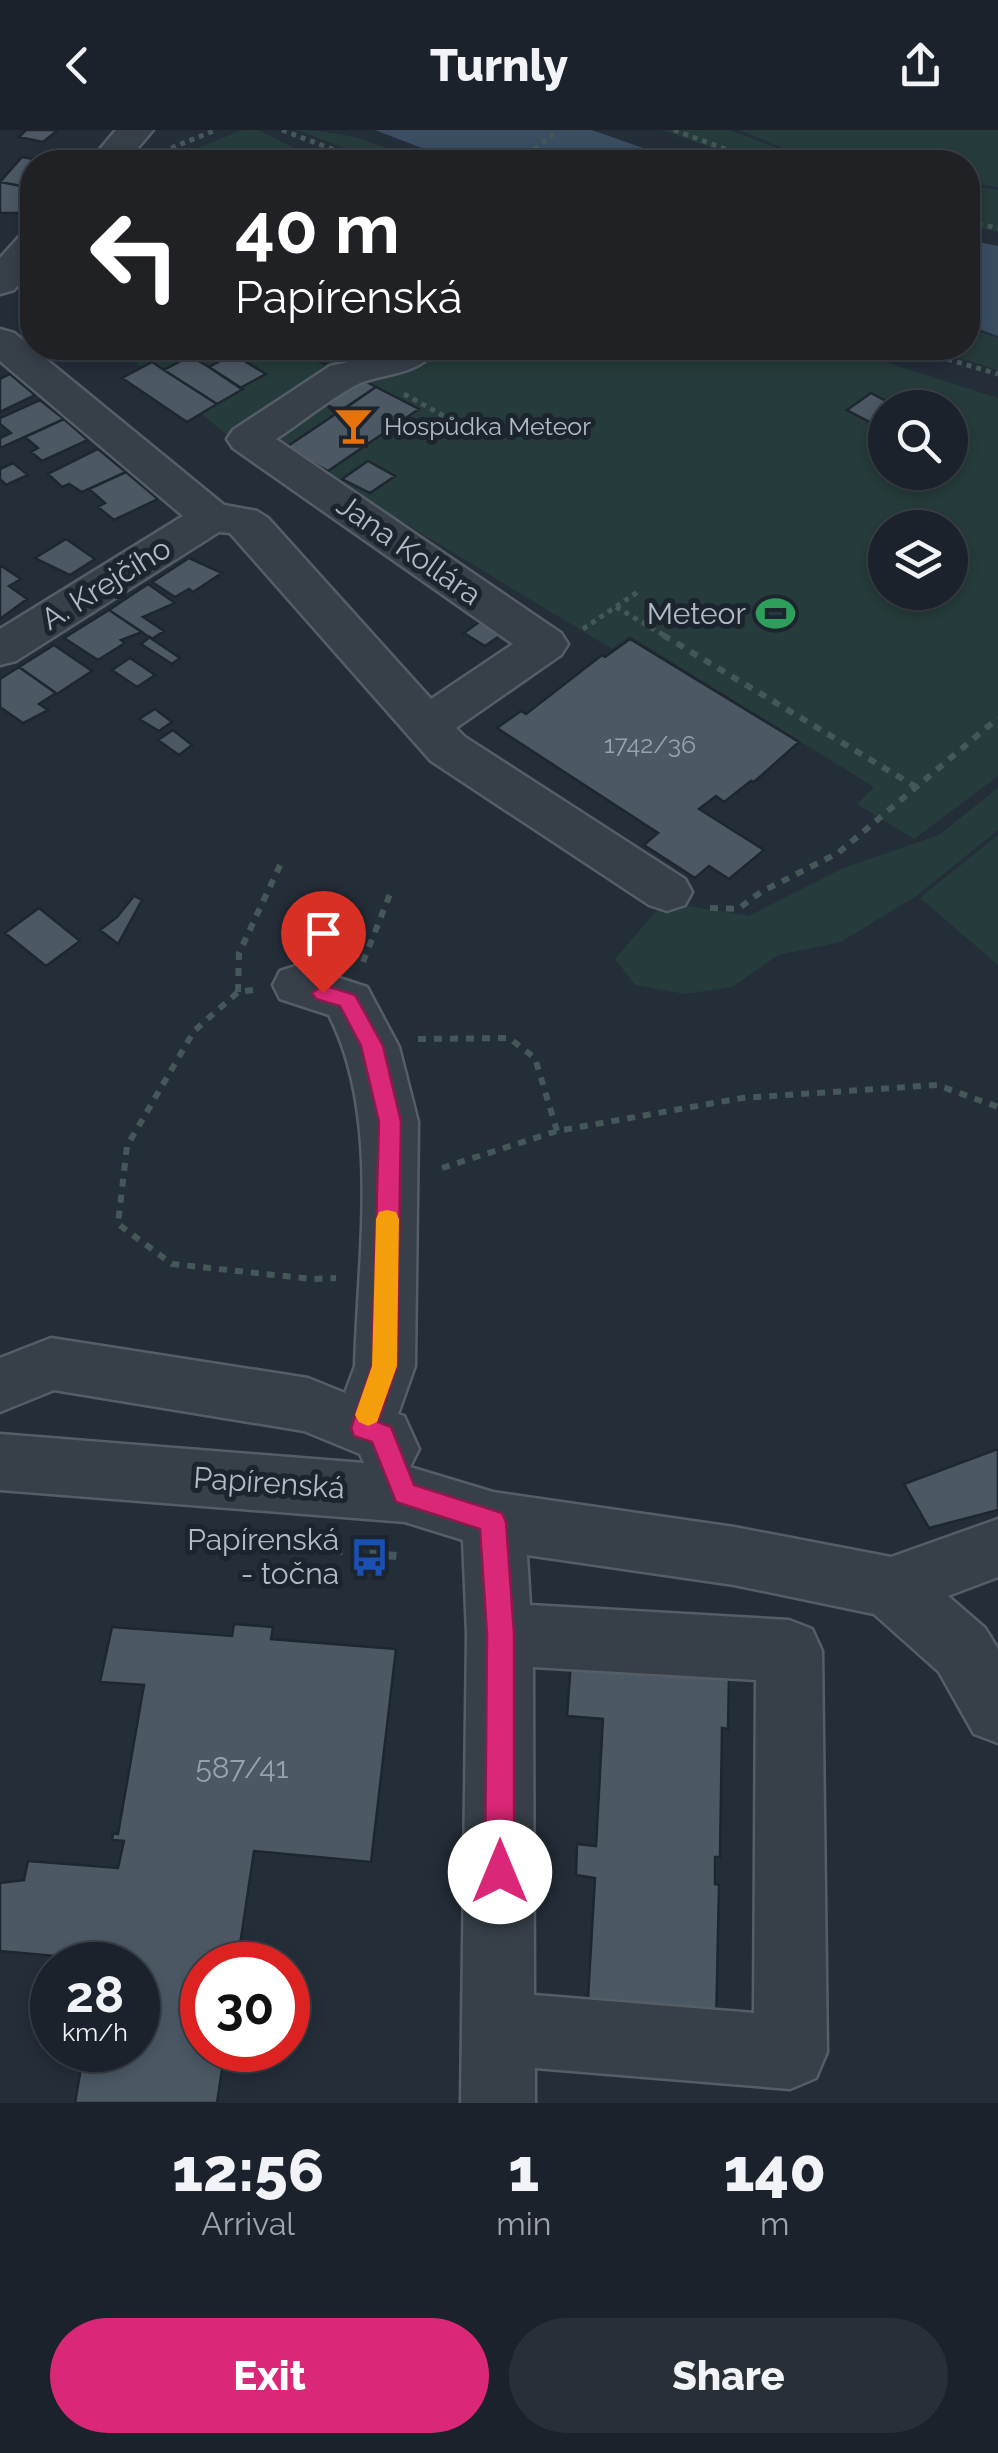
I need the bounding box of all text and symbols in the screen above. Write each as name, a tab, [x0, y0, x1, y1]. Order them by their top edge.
icon: back	[50, 38, 105, 93]
icon: share	[893, 38, 948, 93]
text: Turnly	[430, 39, 568, 92]
text: 40 m	[235, 187, 400, 269]
icon: left	[70, 190, 200, 320]
text: Papírenská	[235, 271, 463, 324]
map controls	[868, 390, 968, 610]
button: search	[868, 390, 968, 490]
bar icon: Hospůdka Meteor	[333, 405, 375, 447]
place label: Hospůdka Meteor	[384, 411, 591, 441]
street label: Jana Kollára	[331, 487, 488, 612]
button: layers	[868, 510, 968, 610]
street label: A. Krejčího	[35, 530, 177, 637]
sports icon: Meteor	[755, 593, 797, 635]
place label: Meteor	[647, 596, 746, 631]
house number: 1742/36	[604, 729, 696, 759]
pin	[281, 891, 366, 994]
icon: arrive	[296, 906, 351, 961]
street label: Papírenská	[192, 1460, 346, 1505]
place label: Papírenská - točna	[187, 1522, 339, 1591]
bus stop icon: Papírenská - točna	[348, 1536, 390, 1578]
house number: 587/41	[195, 1750, 289, 1785]
position arrow	[448, 1820, 552, 1924]
speed limit sign: 30	[180, 1942, 310, 2072]
text: 28	[66, 1965, 124, 2024]
text: km/h	[62, 2017, 128, 2047]
text: 12:56	[172, 2135, 324, 2205]
text: 1	[508, 2135, 539, 2205]
text: 140	[723, 2135, 826, 2205]
text: Arrival	[201, 2205, 295, 2242]
text: min	[496, 2205, 551, 2242]
text: m	[760, 2205, 789, 2242]
button: Exit	[50, 2318, 489, 2433]
button: Share	[509, 2318, 948, 2433]

